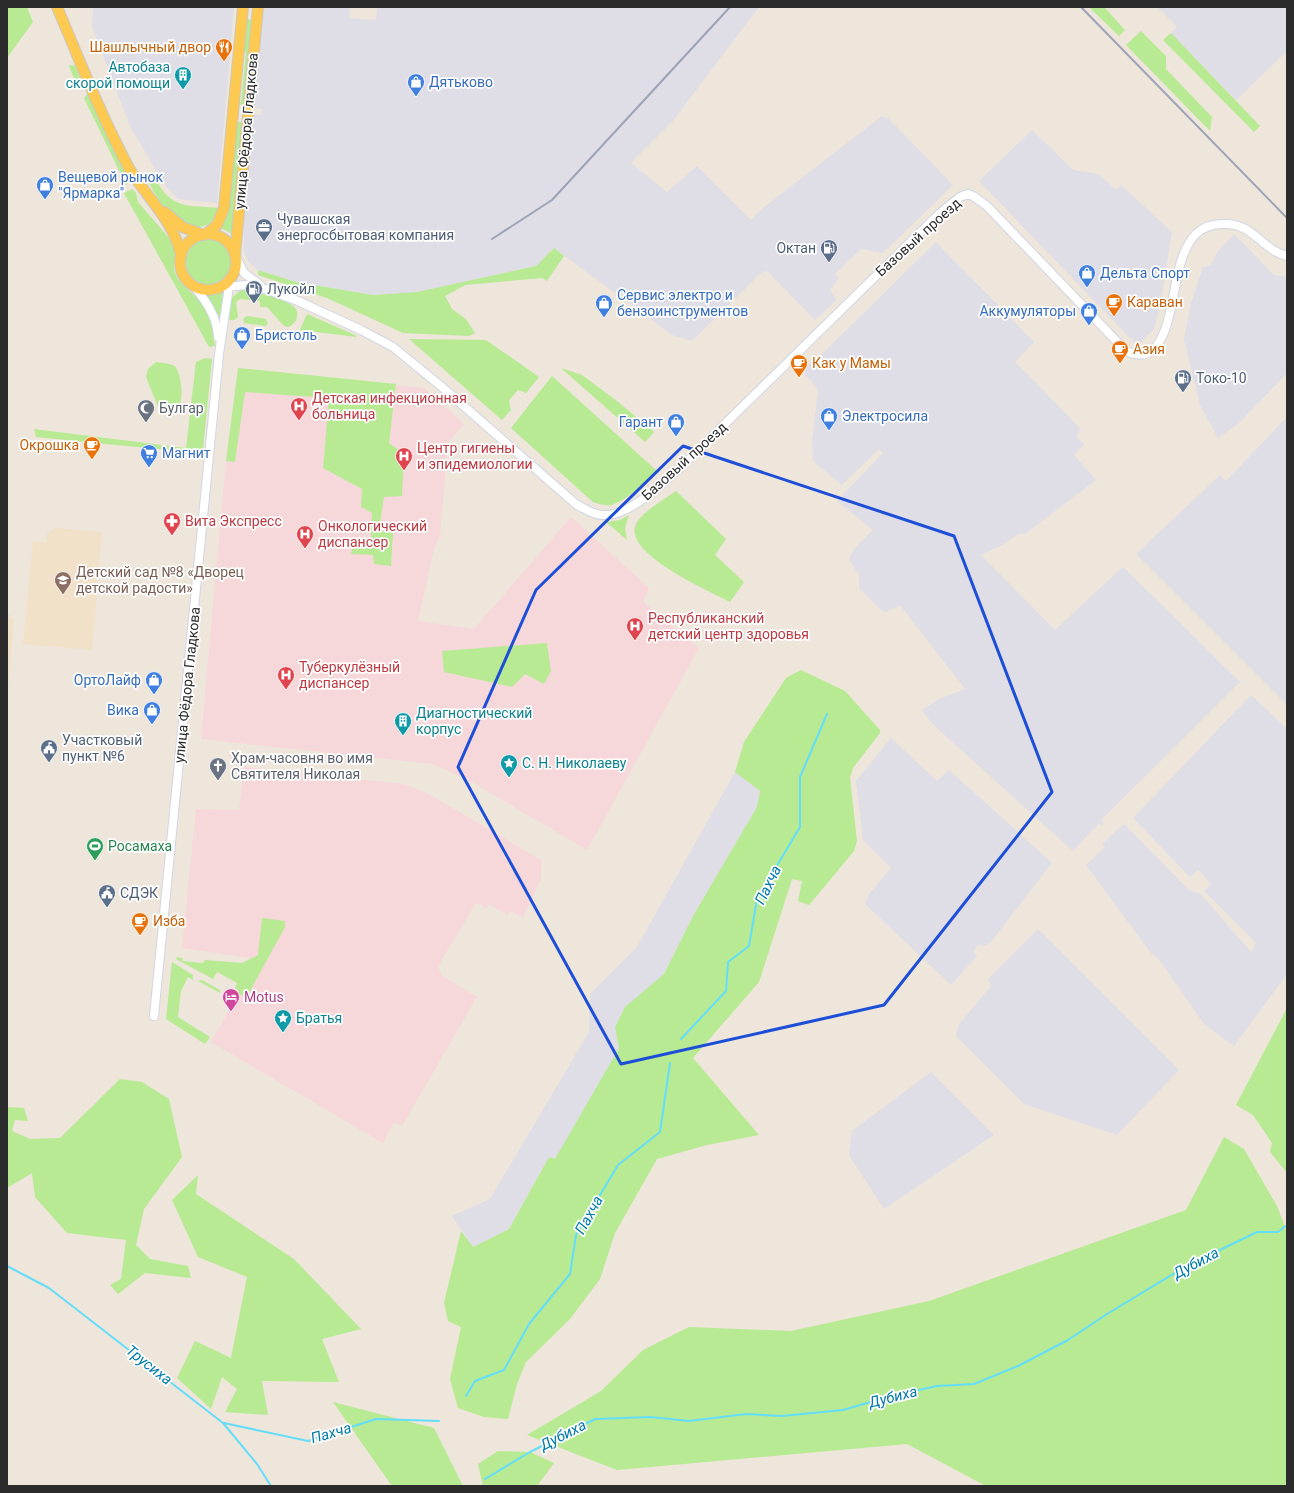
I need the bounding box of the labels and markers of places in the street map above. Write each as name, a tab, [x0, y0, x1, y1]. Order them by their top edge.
restaurant icon: Шашлычный двор	[214, 37, 234, 62]
place label: Шашлычный двор	[90, 39, 211, 55]
place label: Автобаза скорой помощи	[66, 59, 170, 91]
building icon: Автобаза скорой помощи	[173, 65, 193, 90]
shop icon: Дятьково	[406, 72, 426, 97]
place label: Дятьково	[429, 74, 493, 90]
place label: Вещевой рынок "Ярмарка"	[58, 169, 164, 201]
shop icon: Вещевой рынок "Ярмарка"	[35, 175, 55, 200]
place label: Чувашская энергосбытовая компания	[277, 211, 454, 243]
office icon: Чувашская энергосбытовая компания	[254, 217, 274, 242]
fuel station icon: Октан	[819, 238, 839, 263]
place label: Октан	[776, 240, 816, 256]
shop icon: Дельта Спорт	[1077, 263, 1097, 288]
place label: Дельта Спорт	[1100, 265, 1190, 281]
fuel station icon: Лукойл	[244, 279, 264, 304]
place label: Лукойл	[267, 281, 315, 297]
place label: Сервис электро и бензоинструментов	[617, 287, 748, 319]
cafe icon: Караван	[1104, 292, 1124, 317]
shop icon: Сервис электро и бензоинструментов	[594, 293, 614, 318]
place label: Караван	[1127, 294, 1183, 310]
shop icon: Аккумуляторы	[1079, 301, 1099, 326]
place label: Аккумуляторы	[979, 303, 1076, 319]
shop icon: Бристоль	[232, 325, 252, 350]
place label: Бристоль	[255, 327, 317, 343]
cafe icon: Азия	[1110, 339, 1130, 364]
place label: Азия	[1133, 341, 1165, 357]
cafe icon: Как у Мамы	[789, 353, 809, 378]
place label: Как у Мамы	[812, 355, 891, 371]
fuel station icon: Токо-10	[1173, 368, 1193, 393]
place label: Токо-10	[1196, 370, 1247, 386]
place label: Детская инфекционная больница	[312, 390, 467, 422]
hospital icon: Детская инфекционная больница	[289, 396, 309, 421]
mosque icon: Булгар	[136, 398, 156, 423]
place label: Булгар	[159, 400, 204, 416]
shop icon: Электросила	[819, 406, 839, 431]
place label: Электросила	[842, 408, 928, 424]
shop icon: Гарант	[666, 412, 686, 437]
place label: Гарант	[619, 414, 663, 430]
cafe icon: Окрошка	[82, 435, 102, 460]
place label: Окрошка	[19, 437, 79, 453]
place label: Центр гигиены и эпидемиологии	[417, 440, 533, 472]
supermarket icon: Магнит	[139, 443, 159, 468]
place label: Магнит	[162, 445, 211, 461]
hospital icon: Центр гигиены и эпидемиологии	[394, 446, 414, 471]
pharmacy icon: Вита Экспресс	[162, 511, 182, 536]
place label: Вита Экспресс	[185, 513, 282, 529]
place label: Онкологический диспансер	[318, 518, 427, 550]
hospital icon: Онкологический диспансер	[295, 524, 315, 549]
place label: Детский сад №8 «Дворец детской радости»	[76, 564, 244, 596]
school or university icon: Детский сад №8 «Дворец детской радости»	[53, 570, 73, 595]
place label: Республиканский детский центр здоровья	[648, 610, 809, 642]
hospital icon: Республиканский детский центр здоровья	[625, 616, 645, 641]
place label: Туберкулёзный диспансер	[299, 659, 400, 691]
hospital icon: Туберкулёзный диспансер	[276, 665, 296, 690]
shop icon: ОртоЛайф	[144, 670, 164, 695]
place label: ОртоЛайф	[74, 672, 141, 688]
shop icon: Вика	[142, 700, 162, 725]
place label: Вика	[107, 702, 139, 718]
place label: Диагностический корпус	[416, 705, 532, 737]
building icon: Диагностический корпус	[393, 711, 413, 736]
place label: Участковый пункт №6	[62, 732, 142, 764]
public building icon: Участковый пункт №6	[39, 738, 59, 763]
place label: Храм-часовня во имя Святителя Николая	[231, 750, 373, 782]
place icon: С. Н. Николаеву	[499, 753, 519, 778]
place label: С. Н. Николаеву	[522, 755, 627, 771]
church icon: Храм-часовня во имя Святителя Николая	[208, 756, 228, 781]
sports icon: Росамаха	[85, 836, 105, 861]
place label: Росамаха	[108, 838, 172, 854]
public building icon: СДЭК	[97, 883, 117, 908]
place label: СДЭК	[120, 885, 158, 901]
cafe icon: Изба	[130, 911, 150, 936]
place label: Изба	[153, 913, 185, 929]
hotel icon: Motus	[221, 987, 241, 1012]
place label: Motus	[244, 989, 284, 1005]
place icon: Братья	[273, 1008, 293, 1033]
place label: Братья	[296, 1010, 342, 1026]

